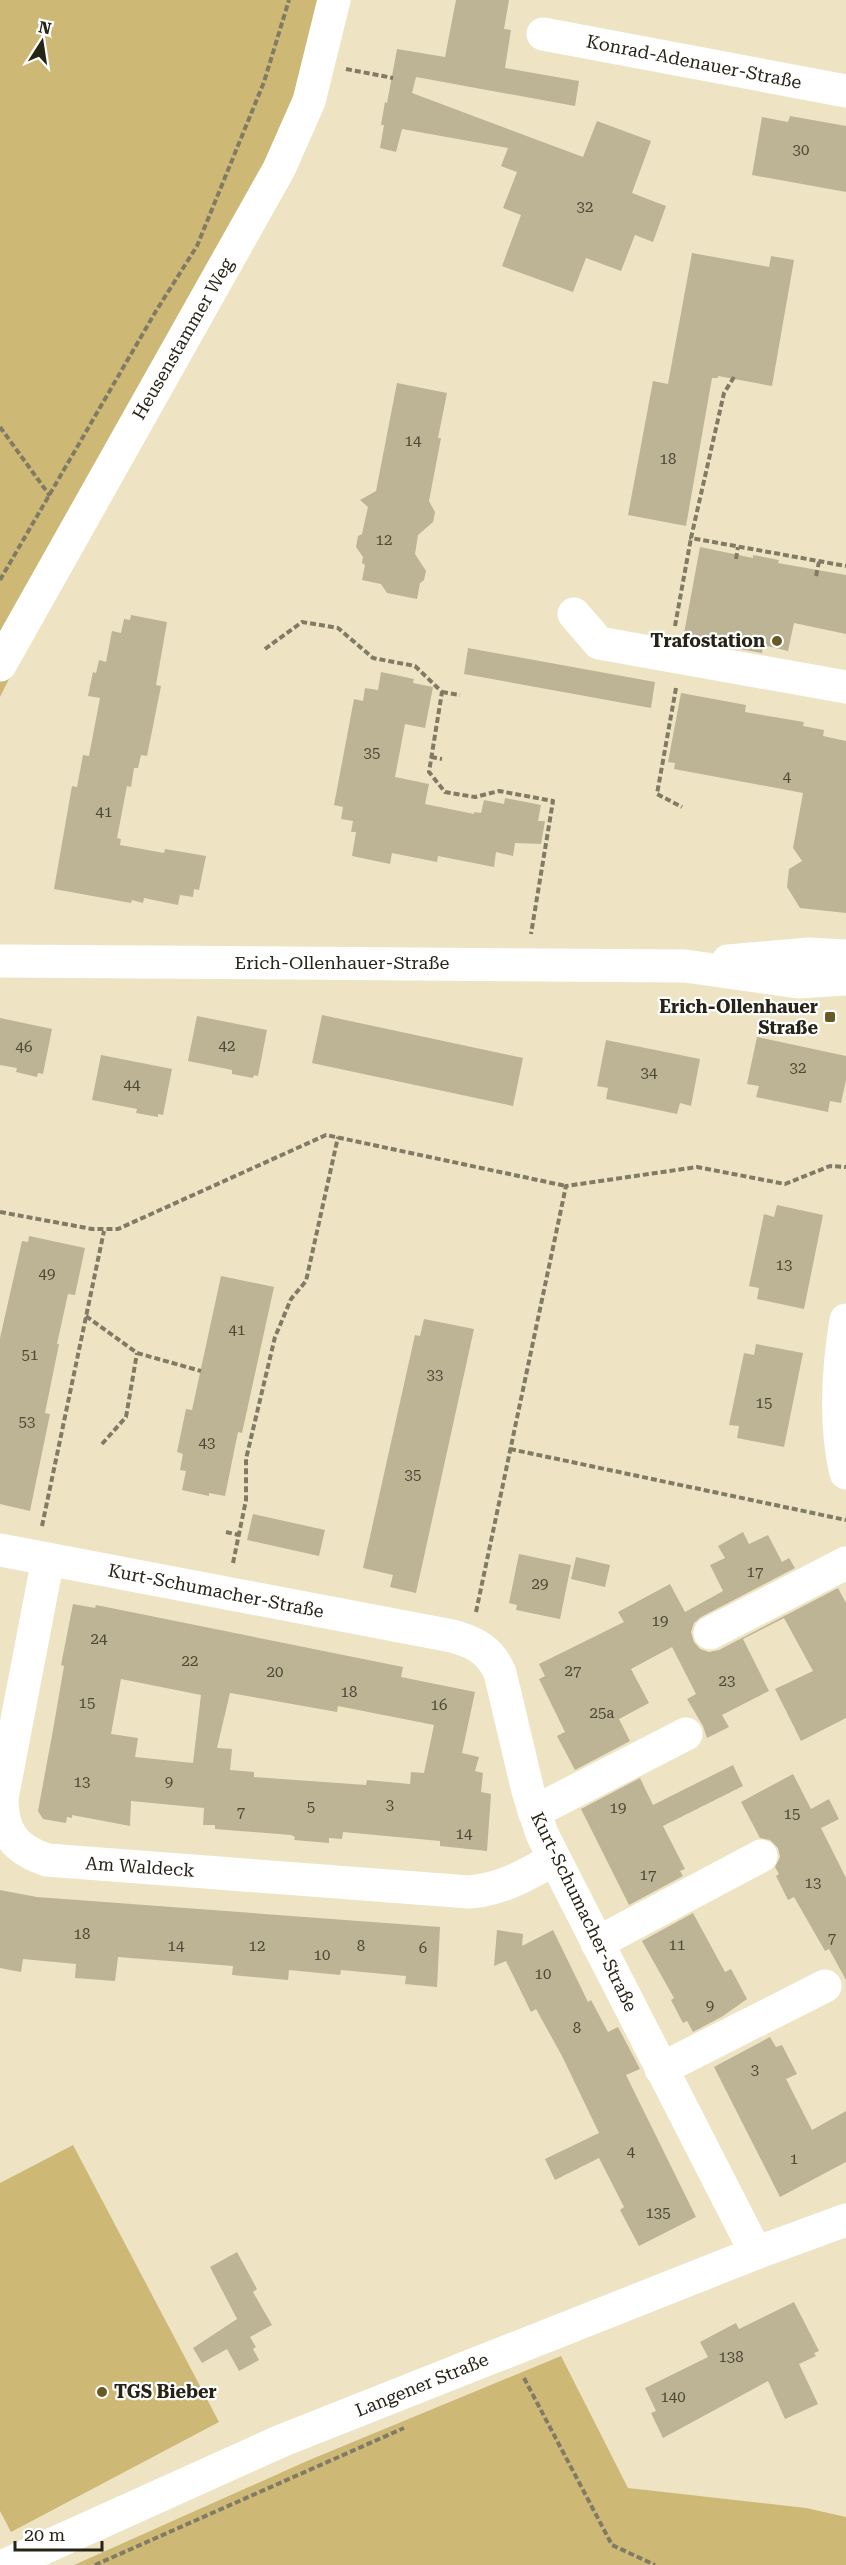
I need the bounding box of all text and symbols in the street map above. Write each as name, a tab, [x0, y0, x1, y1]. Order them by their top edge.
north arrow	[12, 12, 72, 72]
text: N	[37, 17, 53, 38]
street label: Konrad-Adenauer-Straße	[585, 30, 804, 93]
house number: 30	[793, 141, 809, 159]
house number: 32	[577, 198, 593, 216]
street label: Heusenstammer Weg	[128, 254, 238, 423]
house number: 14	[405, 432, 422, 450]
house number: 18	[660, 450, 676, 468]
house number: 12	[376, 531, 392, 549]
place label: Trafostation	[650, 630, 765, 651]
marker: Trafostation	[770, 634, 784, 648]
house number: 35	[364, 744, 380, 762]
house number: 4	[783, 768, 792, 786]
house number: 41	[96, 803, 112, 821]
street label: Erich-Ollenhauer-Straße	[235, 952, 450, 973]
place label: Erich-Ollenhauer Straße	[659, 996, 818, 1038]
marker: Erich-Ollenhauer Straße	[823, 1010, 837, 1024]
house number: 42	[219, 1037, 235, 1055]
house number: 46	[16, 1038, 32, 1056]
house number: 32	[790, 1059, 806, 1077]
house number: 34	[641, 1064, 658, 1082]
house number: 44	[124, 1076, 141, 1094]
house number: 13	[776, 1256, 792, 1274]
house number: 49	[39, 1265, 55, 1283]
house number: 41	[229, 1321, 245, 1339]
house number: 51	[22, 1346, 38, 1364]
house number: 33	[427, 1366, 443, 1384]
house number: 15	[756, 1394, 772, 1412]
house number: 53	[19, 1413, 35, 1431]
house number: 43	[199, 1434, 215, 1452]
house number: 35	[405, 1466, 421, 1484]
street label: Kurt-Schumacher-Straße	[106, 1559, 326, 1622]
house number: 17	[747, 1563, 763, 1581]
house number: 29	[532, 1575, 548, 1593]
house number: 19	[652, 1612, 668, 1630]
house number: 24	[91, 1630, 108, 1648]
house number: 22	[182, 1652, 198, 1670]
house number: 27	[565, 1662, 581, 1680]
house number: 20	[267, 1663, 283, 1681]
house number: 23	[719, 1672, 735, 1690]
house number: 18	[341, 1683, 357, 1701]
house number: 15	[79, 1694, 95, 1712]
house number: 16	[431, 1696, 447, 1714]
house number: 25a	[590, 1704, 614, 1722]
house number: 13	[74, 1773, 90, 1791]
house number: 9	[165, 1773, 173, 1791]
house number: 3	[386, 1796, 394, 1814]
house number: 5	[307, 1798, 315, 1816]
house number: 19	[610, 1799, 626, 1817]
house number: 7	[237, 1803, 245, 1821]
house number: 15	[784, 1805, 800, 1823]
street label: Kurt-Schumacher-Straße	[527, 1809, 642, 2015]
house number: 14	[456, 1825, 473, 1843]
street label: Am Waldeck	[85, 1852, 195, 1881]
house number: 17	[640, 1866, 656, 1884]
house number: 13	[805, 1874, 821, 1892]
house number: 18	[74, 1925, 90, 1943]
house number: 7	[828, 1929, 836, 1947]
house number: 11	[669, 1936, 685, 1954]
house number: 14	[168, 1937, 185, 1955]
house number: 12	[249, 1937, 265, 1955]
house number: 8	[357, 1937, 365, 1955]
house number: 6	[419, 1939, 427, 1957]
house number: 10	[314, 1946, 330, 1964]
house number: 10	[535, 1965, 551, 1983]
house number: 9	[706, 1997, 714, 2015]
house number: 8	[573, 2019, 581, 2037]
house number: 3	[751, 2061, 759, 2079]
house number: 4	[627, 2143, 636, 2161]
house number: 1	[790, 2150, 798, 2168]
house number: 135	[645, 2204, 671, 2222]
street label: Langener Straße	[352, 2348, 492, 2421]
house number: 138	[718, 2348, 744, 2366]
place label: TGS Bieber	[114, 2381, 217, 2402]
marker: TGS Bieber	[95, 2385, 109, 2399]
house number: 140	[660, 2388, 686, 2406]
scale bar	[15, 2514, 102, 2552]
text: 20 m	[24, 2524, 65, 2545]

